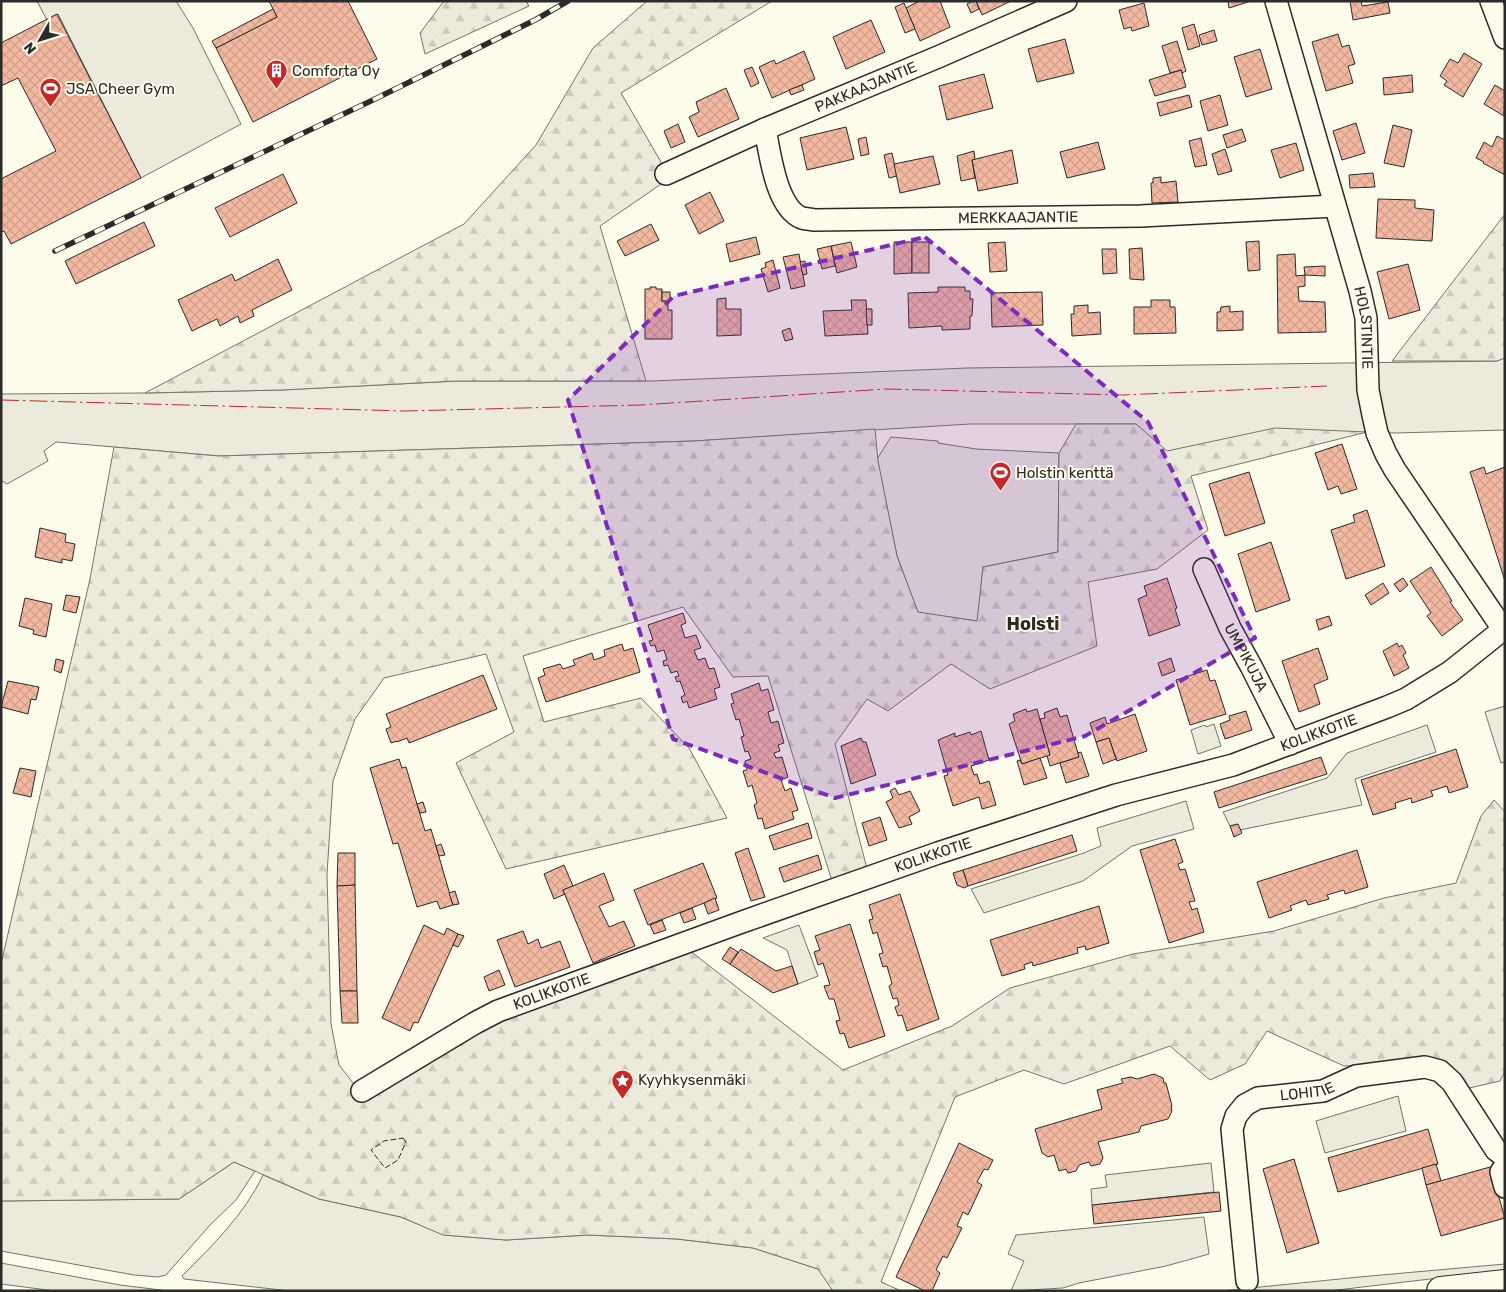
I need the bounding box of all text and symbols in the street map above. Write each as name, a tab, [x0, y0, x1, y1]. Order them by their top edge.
north arrow	[15, 15, 65, 65]
text: N	[21, 39, 40, 57]
street label: PAKKAAJANTIE	[812, 58, 920, 116]
building icon: Comforta Oy	[264, 59, 288, 90]
place label: Comforta Oy	[292, 62, 380, 80]
sports icon: JSA Cheer Gym	[38, 77, 62, 108]
place label: JSA Cheer Gym	[66, 80, 175, 98]
street label: MERKKAAJANTIE	[958, 208, 1079, 227]
street label: HOLSTINTIE	[1350, 284, 1376, 369]
sports icon: Holstin kenttä	[988, 461, 1012, 492]
place label: Holstin kenttä	[1016, 464, 1114, 482]
district label: Holsti	[1006, 613, 1060, 635]
street label: UMPIKUJA	[1220, 620, 1271, 695]
street label: KOLIKKOTIE	[1278, 710, 1360, 755]
street label: KOLIKKOTIE	[892, 834, 974, 877]
street label: KOLIKKOTIE	[511, 969, 593, 1014]
place icon: Kyyhkysenmäki	[610, 1068, 634, 1099]
place label: Kyyhkysenmäki	[638, 1071, 746, 1089]
street label: LOHITIE	[1279, 1078, 1338, 1105]

